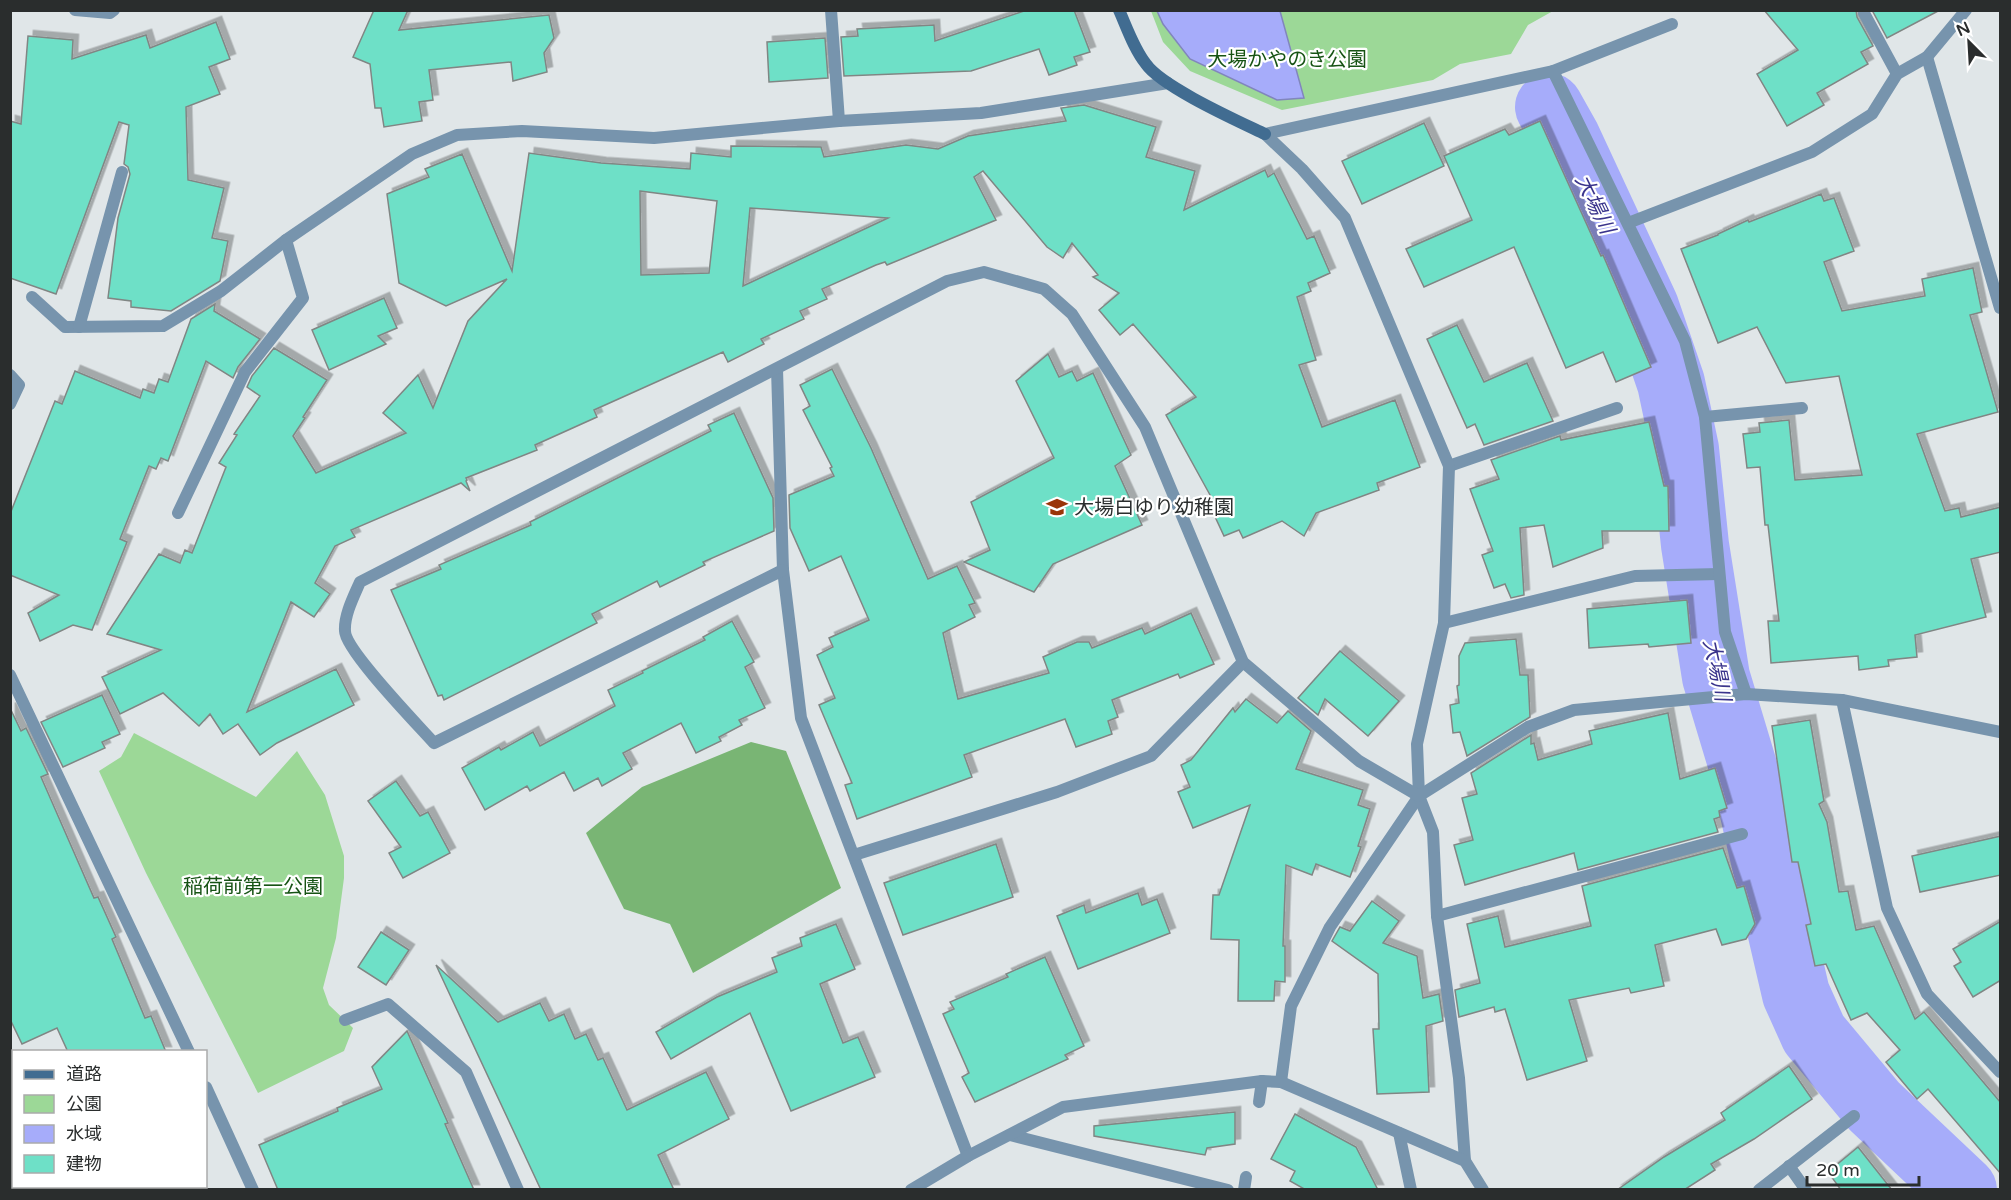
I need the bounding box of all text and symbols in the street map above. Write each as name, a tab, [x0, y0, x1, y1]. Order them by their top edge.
north arrow	[1939, 12, 1999, 72]
text: N	[1953, 17, 1973, 41]
park label: 大場かやのき公園	[1207, 48, 1367, 72]
water label: 大場川	[1570, 170, 1620, 240]
school or university icon: 大場白ゆり幼稚園	[1045, 495, 1069, 519]
place label: 大場白ゆり幼稚園	[1074, 496, 1234, 520]
water label: 大場川	[1698, 637, 1736, 705]
park label: 稲荷前第一公園	[183, 875, 323, 899]
legend	[12, 1050, 207, 1188]
text: 道路	[66, 1063, 102, 1085]
text: 公園	[66, 1093, 102, 1115]
text: 水域	[66, 1123, 102, 1145]
scale bar	[1807, 1149, 1920, 1187]
text: 建物	[66, 1153, 102, 1175]
text: 20 m	[1816, 1159, 1860, 1181]

